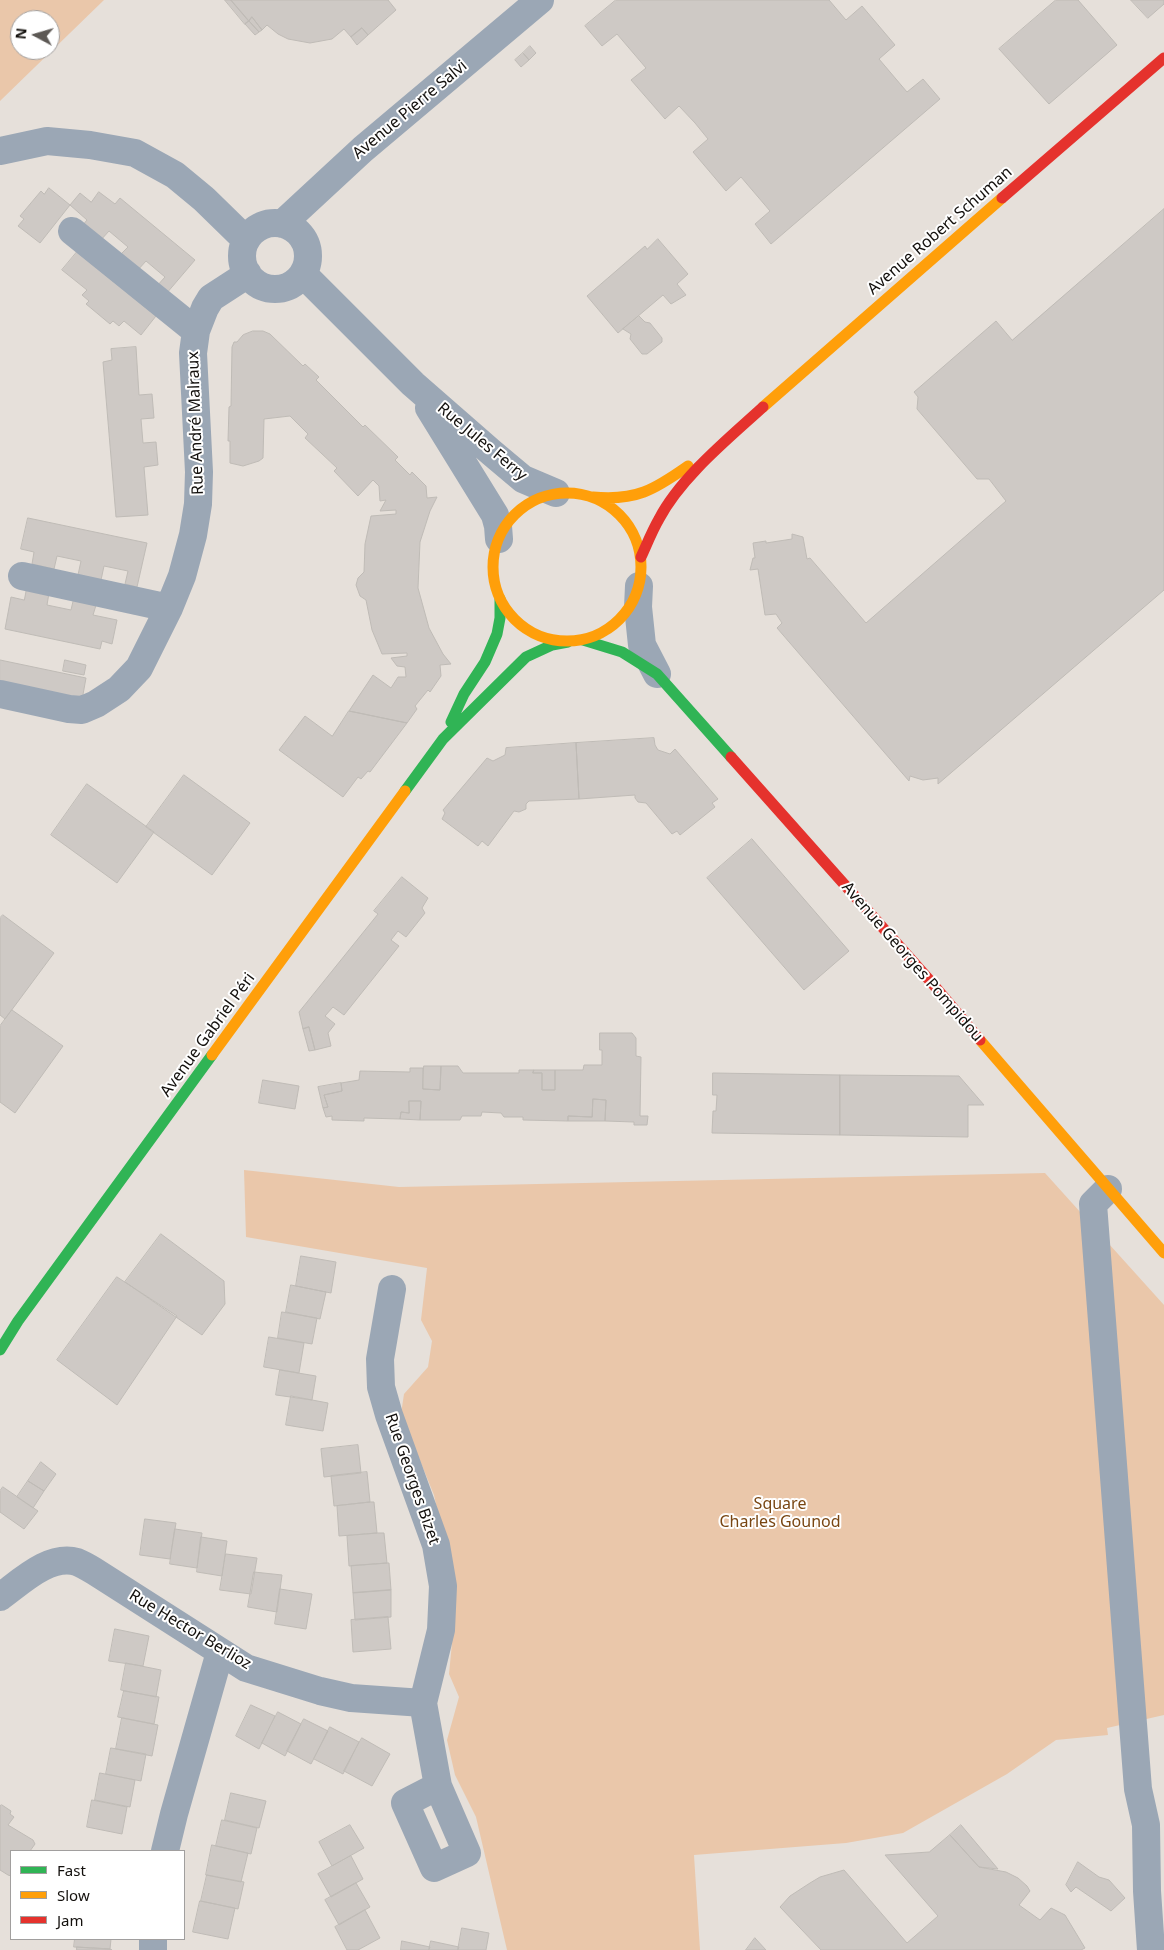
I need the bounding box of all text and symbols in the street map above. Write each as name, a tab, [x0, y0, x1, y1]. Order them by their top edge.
north arrow	[10, 10, 60, 60]
text: N	[11, 27, 31, 40]
street label: Avenue Pierre Salvi	[349, 57, 471, 163]
street label: Avenue Robert Schuman	[864, 163, 1016, 299]
street label: Rue André Malraux	[184, 351, 208, 495]
street label: Rue Jules Ferry	[433, 399, 531, 485]
street label: Avenue Georges Pompidou	[837, 878, 987, 1046]
street label: Avenue Gabriel Péri	[157, 969, 259, 1101]
street label: Rue Georges Bizet	[381, 1411, 443, 1547]
park label: Square Charles Gounod	[719, 1494, 841, 1532]
street label: Rue Hector Berlioz	[125, 1586, 255, 1674]
legend	[10, 1850, 185, 1940]
text: Fast	[57, 1860, 86, 1880]
text: Slow	[57, 1885, 90, 1905]
text: Jam	[57, 1910, 84, 1930]

